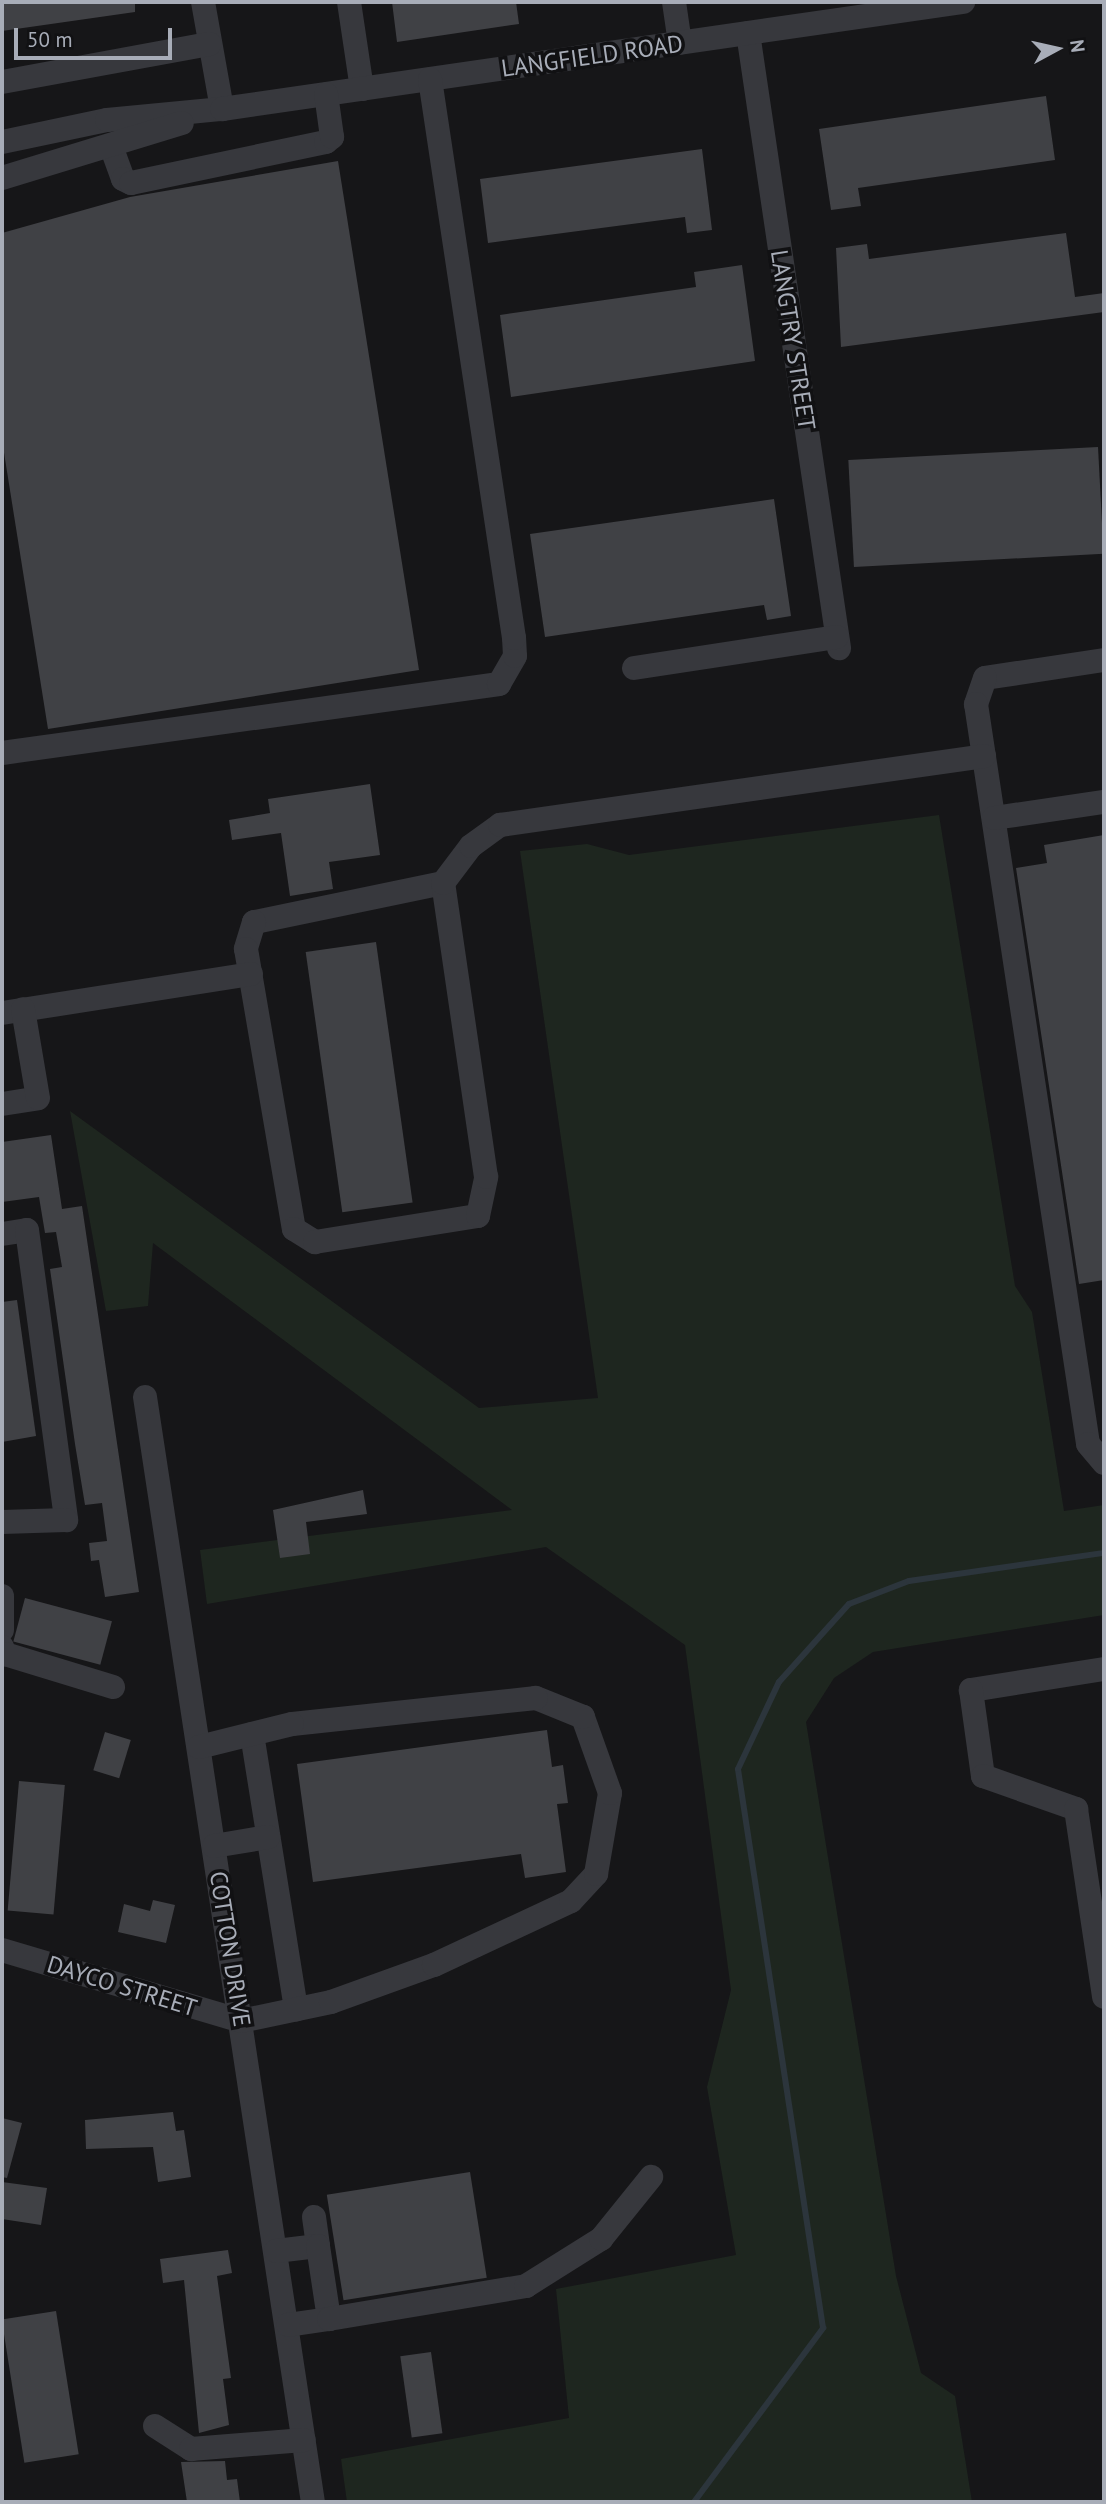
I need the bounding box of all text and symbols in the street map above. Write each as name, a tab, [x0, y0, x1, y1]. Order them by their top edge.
scale bar	[18, 14, 175, 58]
north arrow	[1022, 14, 1092, 84]
text: 50 m	[27, 26, 73, 53]
street label: LANGFIELD ROAD	[499, 29, 685, 83]
text: N	[1065, 38, 1091, 54]
street label: LANGTRY STREET	[764, 247, 822, 433]
street label: COTTON DRIVE	[204, 1869, 256, 2029]
street label: DAYCO STREET	[44, 1950, 200, 2022]

